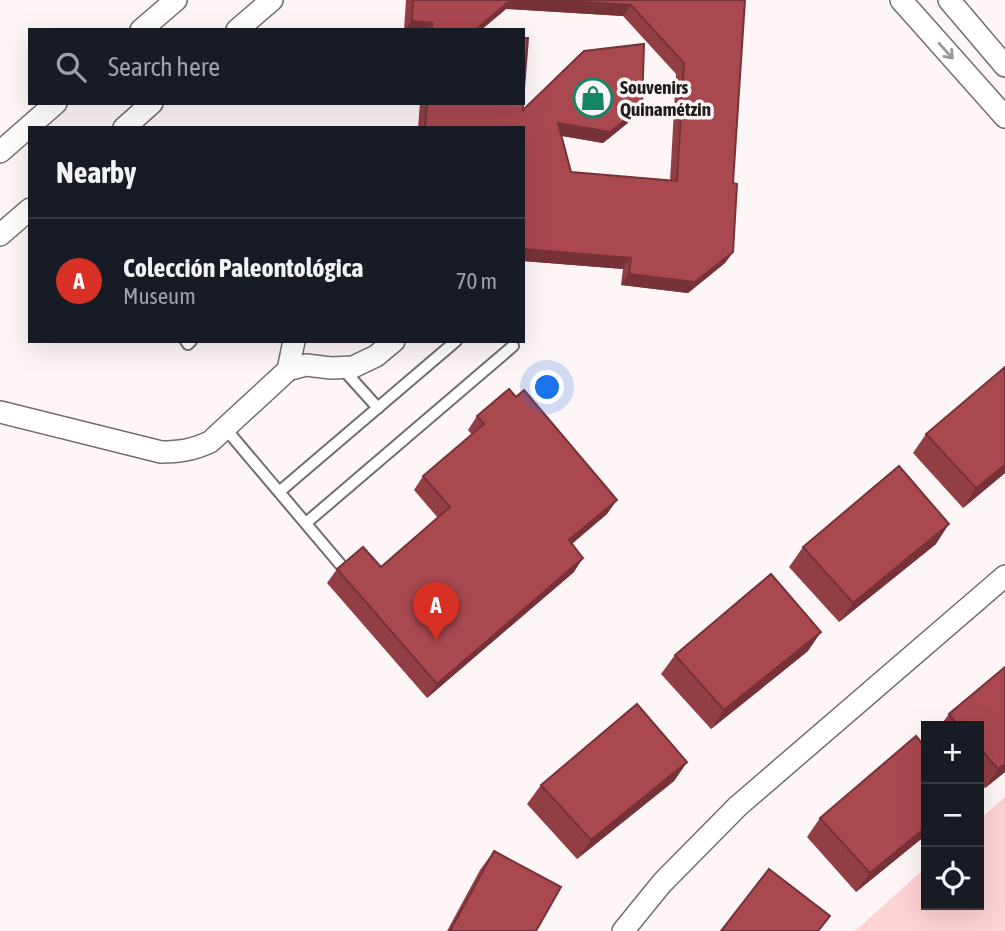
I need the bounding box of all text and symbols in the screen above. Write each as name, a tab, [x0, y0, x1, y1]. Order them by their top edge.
search box	[28, 28, 525, 105]
one-way arrow	[938, 42, 954, 60]
icon: search	[52, 48, 90, 86]
text: Search here	[108, 52, 220, 82]
place label: Souvenirs Quinamétzin	[620, 76, 711, 120]
shop icon: Souvenirs Quinamétzin	[572, 77, 614, 119]
text: Nearby	[56, 155, 136, 189]
text: Colección Paleontológica	[123, 253, 363, 283]
text: A	[73, 268, 85, 294]
text: 70 m	[456, 268, 497, 294]
text: Museum	[123, 283, 196, 309]
your location	[530, 370, 564, 404]
pin: A	[413, 582, 459, 640]
map controls	[921, 721, 984, 910]
button: +	[921, 721, 984, 784]
button: −	[921, 784, 984, 847]
button: locate	[921, 847, 984, 910]

